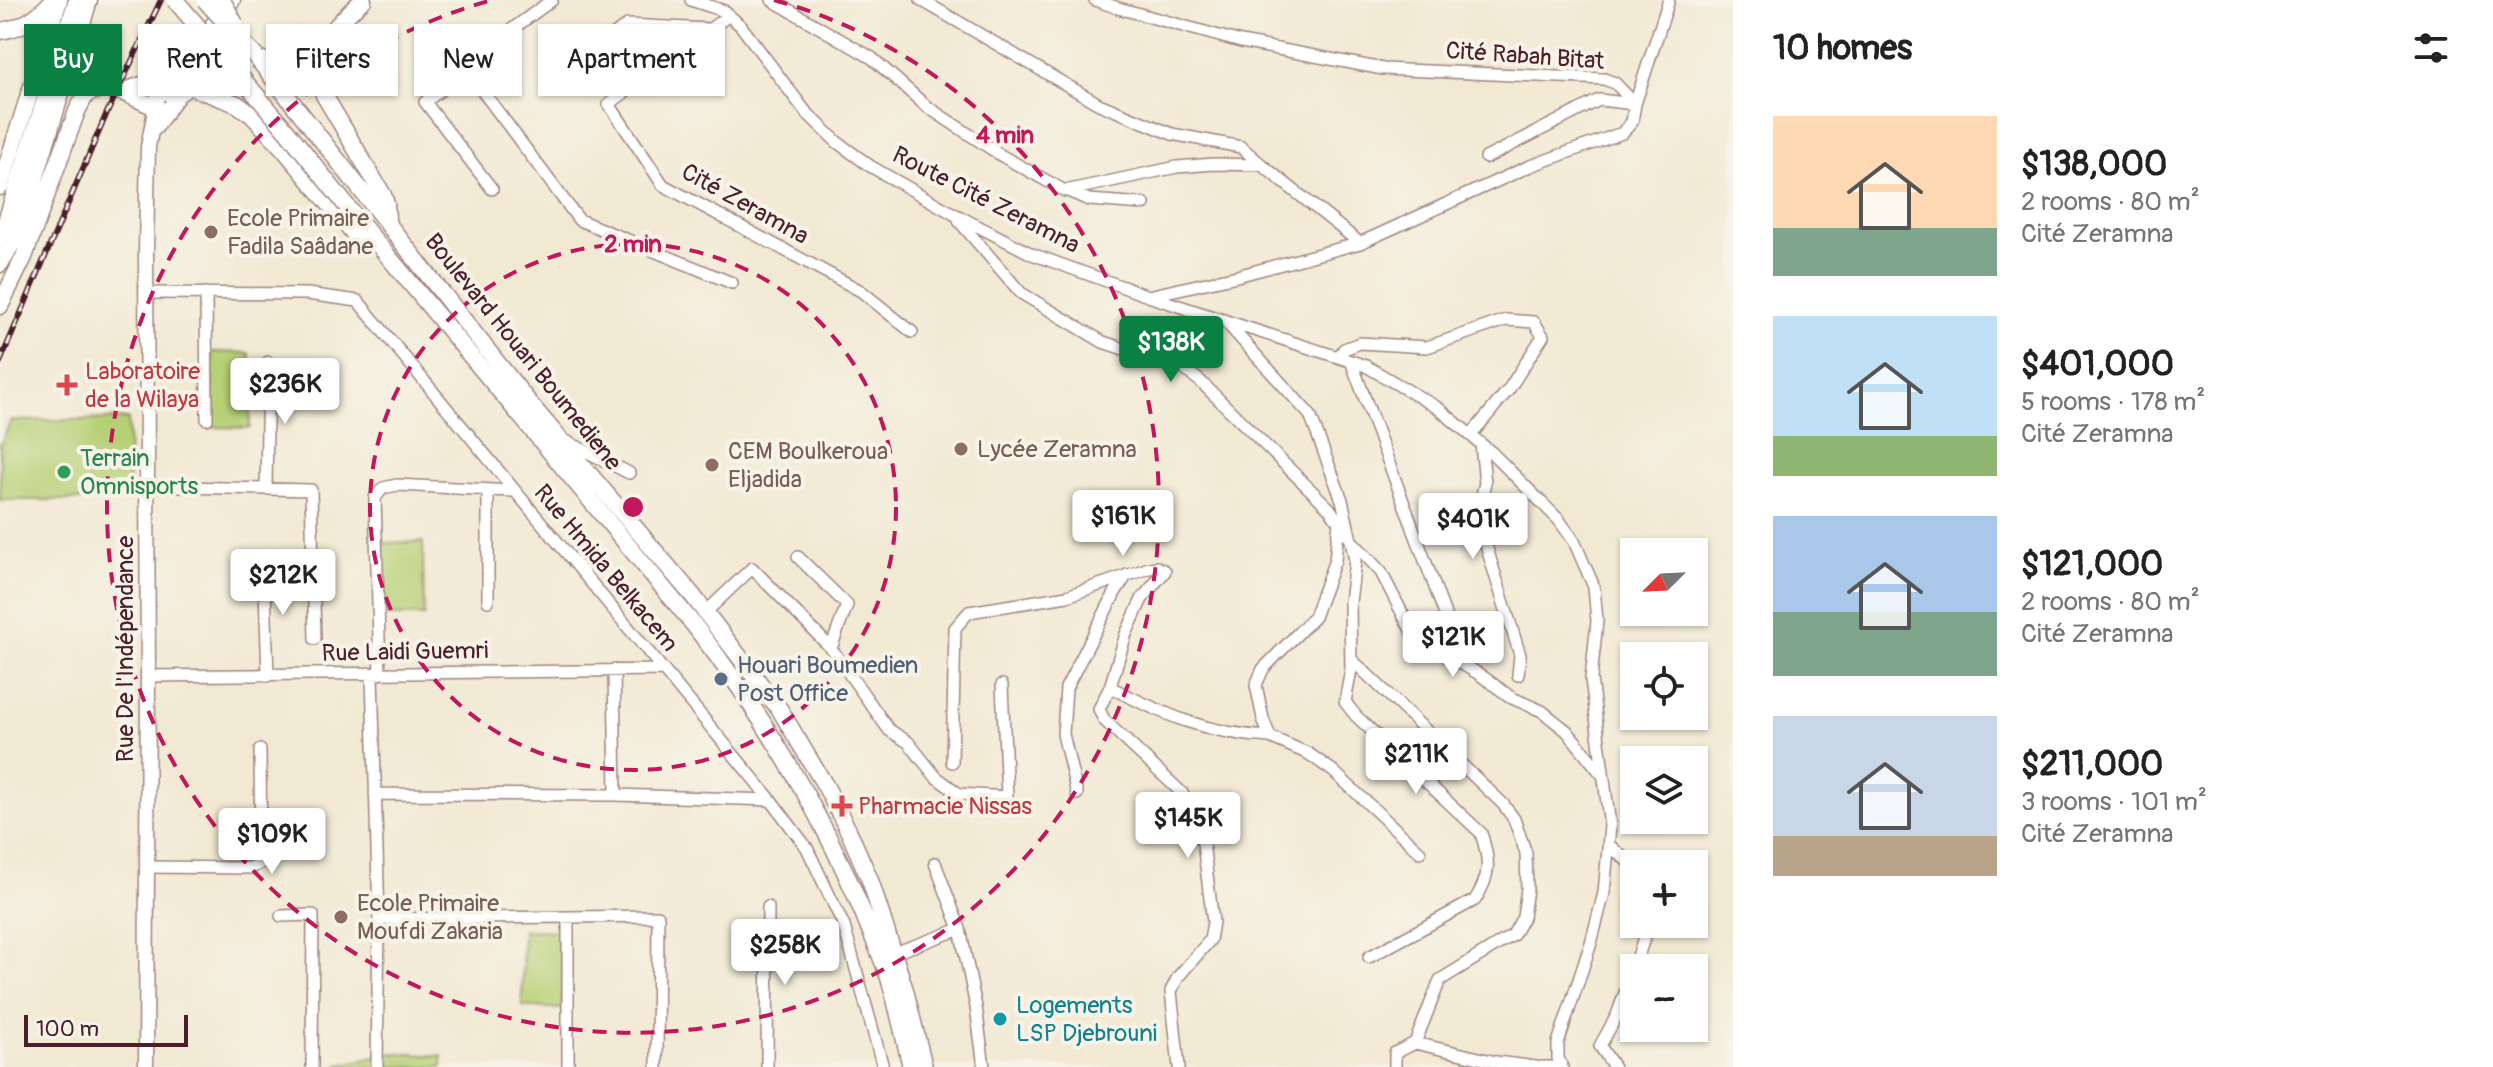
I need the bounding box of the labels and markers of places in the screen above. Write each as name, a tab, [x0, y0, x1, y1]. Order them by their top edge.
place label: Ecole Primaire Fadila Saâdane	[227, 204, 373, 261]
marker: Ecole Primaire Fadila Saâdane	[202, 223, 220, 241]
pin: $138K	[1115, 316, 1227, 384]
place label: Laboratoire de la Wilaya	[85, 357, 200, 414]
pin: $236K	[229, 358, 341, 426]
marker: Laboratoire de la Wilaya	[56, 374, 78, 396]
place label: Lycée Zeramna	[977, 435, 1137, 464]
place label: CEM Boulkeroua Eljadida	[728, 437, 888, 494]
marker: Lycée Zeramna	[952, 440, 970, 458]
place label: Terrain Omnisports	[80, 444, 199, 501]
marker: CEM Boulkeroua Eljadida	[703, 456, 721, 474]
marker: Terrain Omnisports	[55, 463, 73, 481]
pin: $161K	[1067, 490, 1179, 558]
centre of rings	[619, 493, 647, 521]
pin: $401K	[1417, 493, 1529, 561]
pin: $212K	[227, 549, 339, 617]
pin: $121K	[1397, 611, 1509, 679]
place label: Houari Boumedien Post Office	[737, 651, 918, 708]
marker: Houari Boumedien Post Office	[712, 670, 730, 688]
pin: $211K	[1360, 728, 1472, 796]
place label: Pharmacie Nissas	[858, 792, 1032, 821]
pin: $145K	[1132, 792, 1244, 860]
marker: Pharmacie Nissas	[833, 797, 851, 815]
pin: $109K	[216, 808, 328, 876]
place label: Ecole Primaire Moufdi Zakaria	[357, 889, 503, 946]
marker: Ecole Primaire Moufdi Zakaria	[332, 908, 350, 926]
pin: $258K	[729, 919, 841, 987]
place label: Logements LSP Djebrouni	[1016, 991, 1157, 1048]
marker: Logements LSP Djebrouni	[991, 1010, 1009, 1028]

